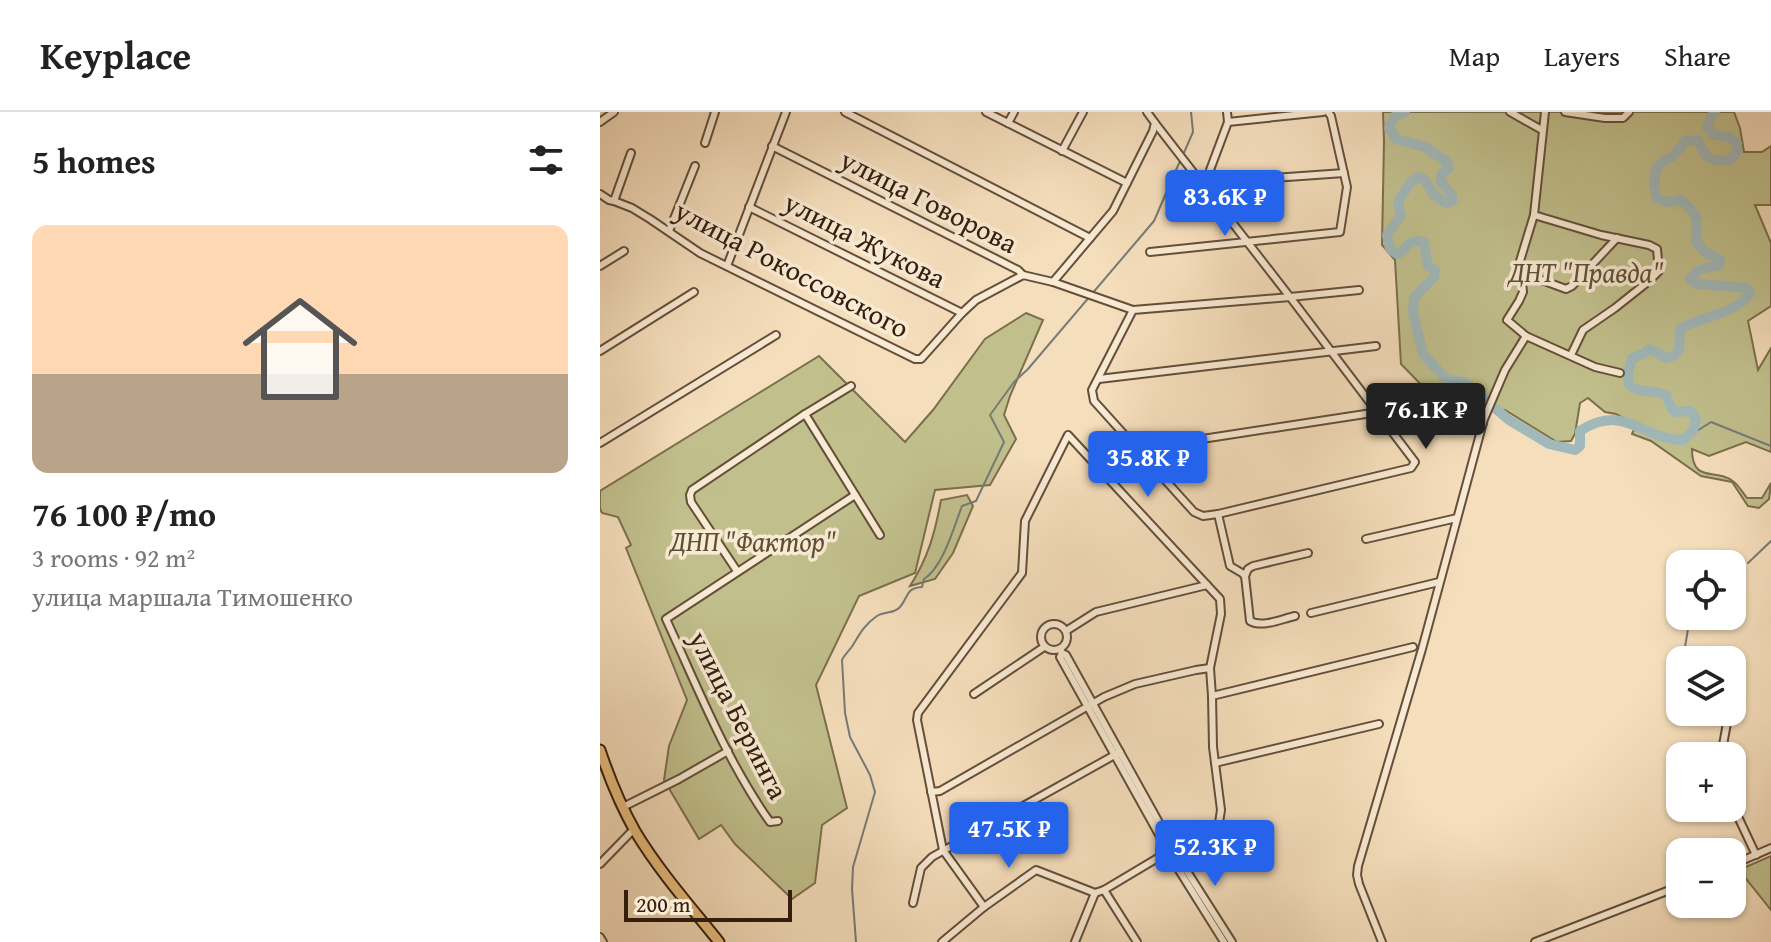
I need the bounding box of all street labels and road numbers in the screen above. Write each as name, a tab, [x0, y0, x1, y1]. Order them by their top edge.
street label: улица Говорова	[833, 138, 1026, 263]
street label: улица Жукова	[776, 181, 954, 298]
street label: улица Рокоссовского	[667, 189, 917, 348]
street label: улица Беринга	[679, 623, 800, 807]

